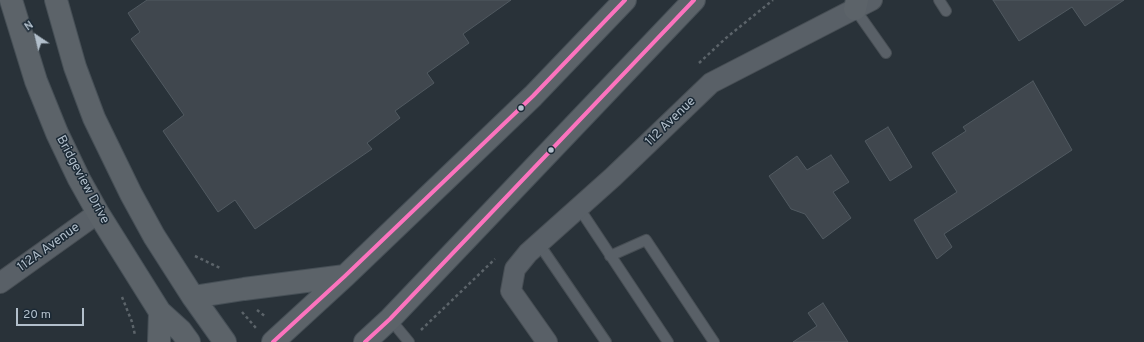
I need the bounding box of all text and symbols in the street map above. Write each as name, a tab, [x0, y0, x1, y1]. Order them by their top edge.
north arrow	[16, 16, 56, 56]
text: N	[22, 18, 36, 34]
street label: 112 Avenue	[643, 94, 699, 150]
unlabelled marker	[516, 103, 526, 113]
street label: Bridgeview Drive	[52, 133, 112, 227]
unlabelled marker	[546, 145, 556, 155]
street label: 112A Avenue	[15, 220, 83, 276]
scale bar	[18, 300, 86, 326]
text: 20 m	[23, 307, 51, 323]

